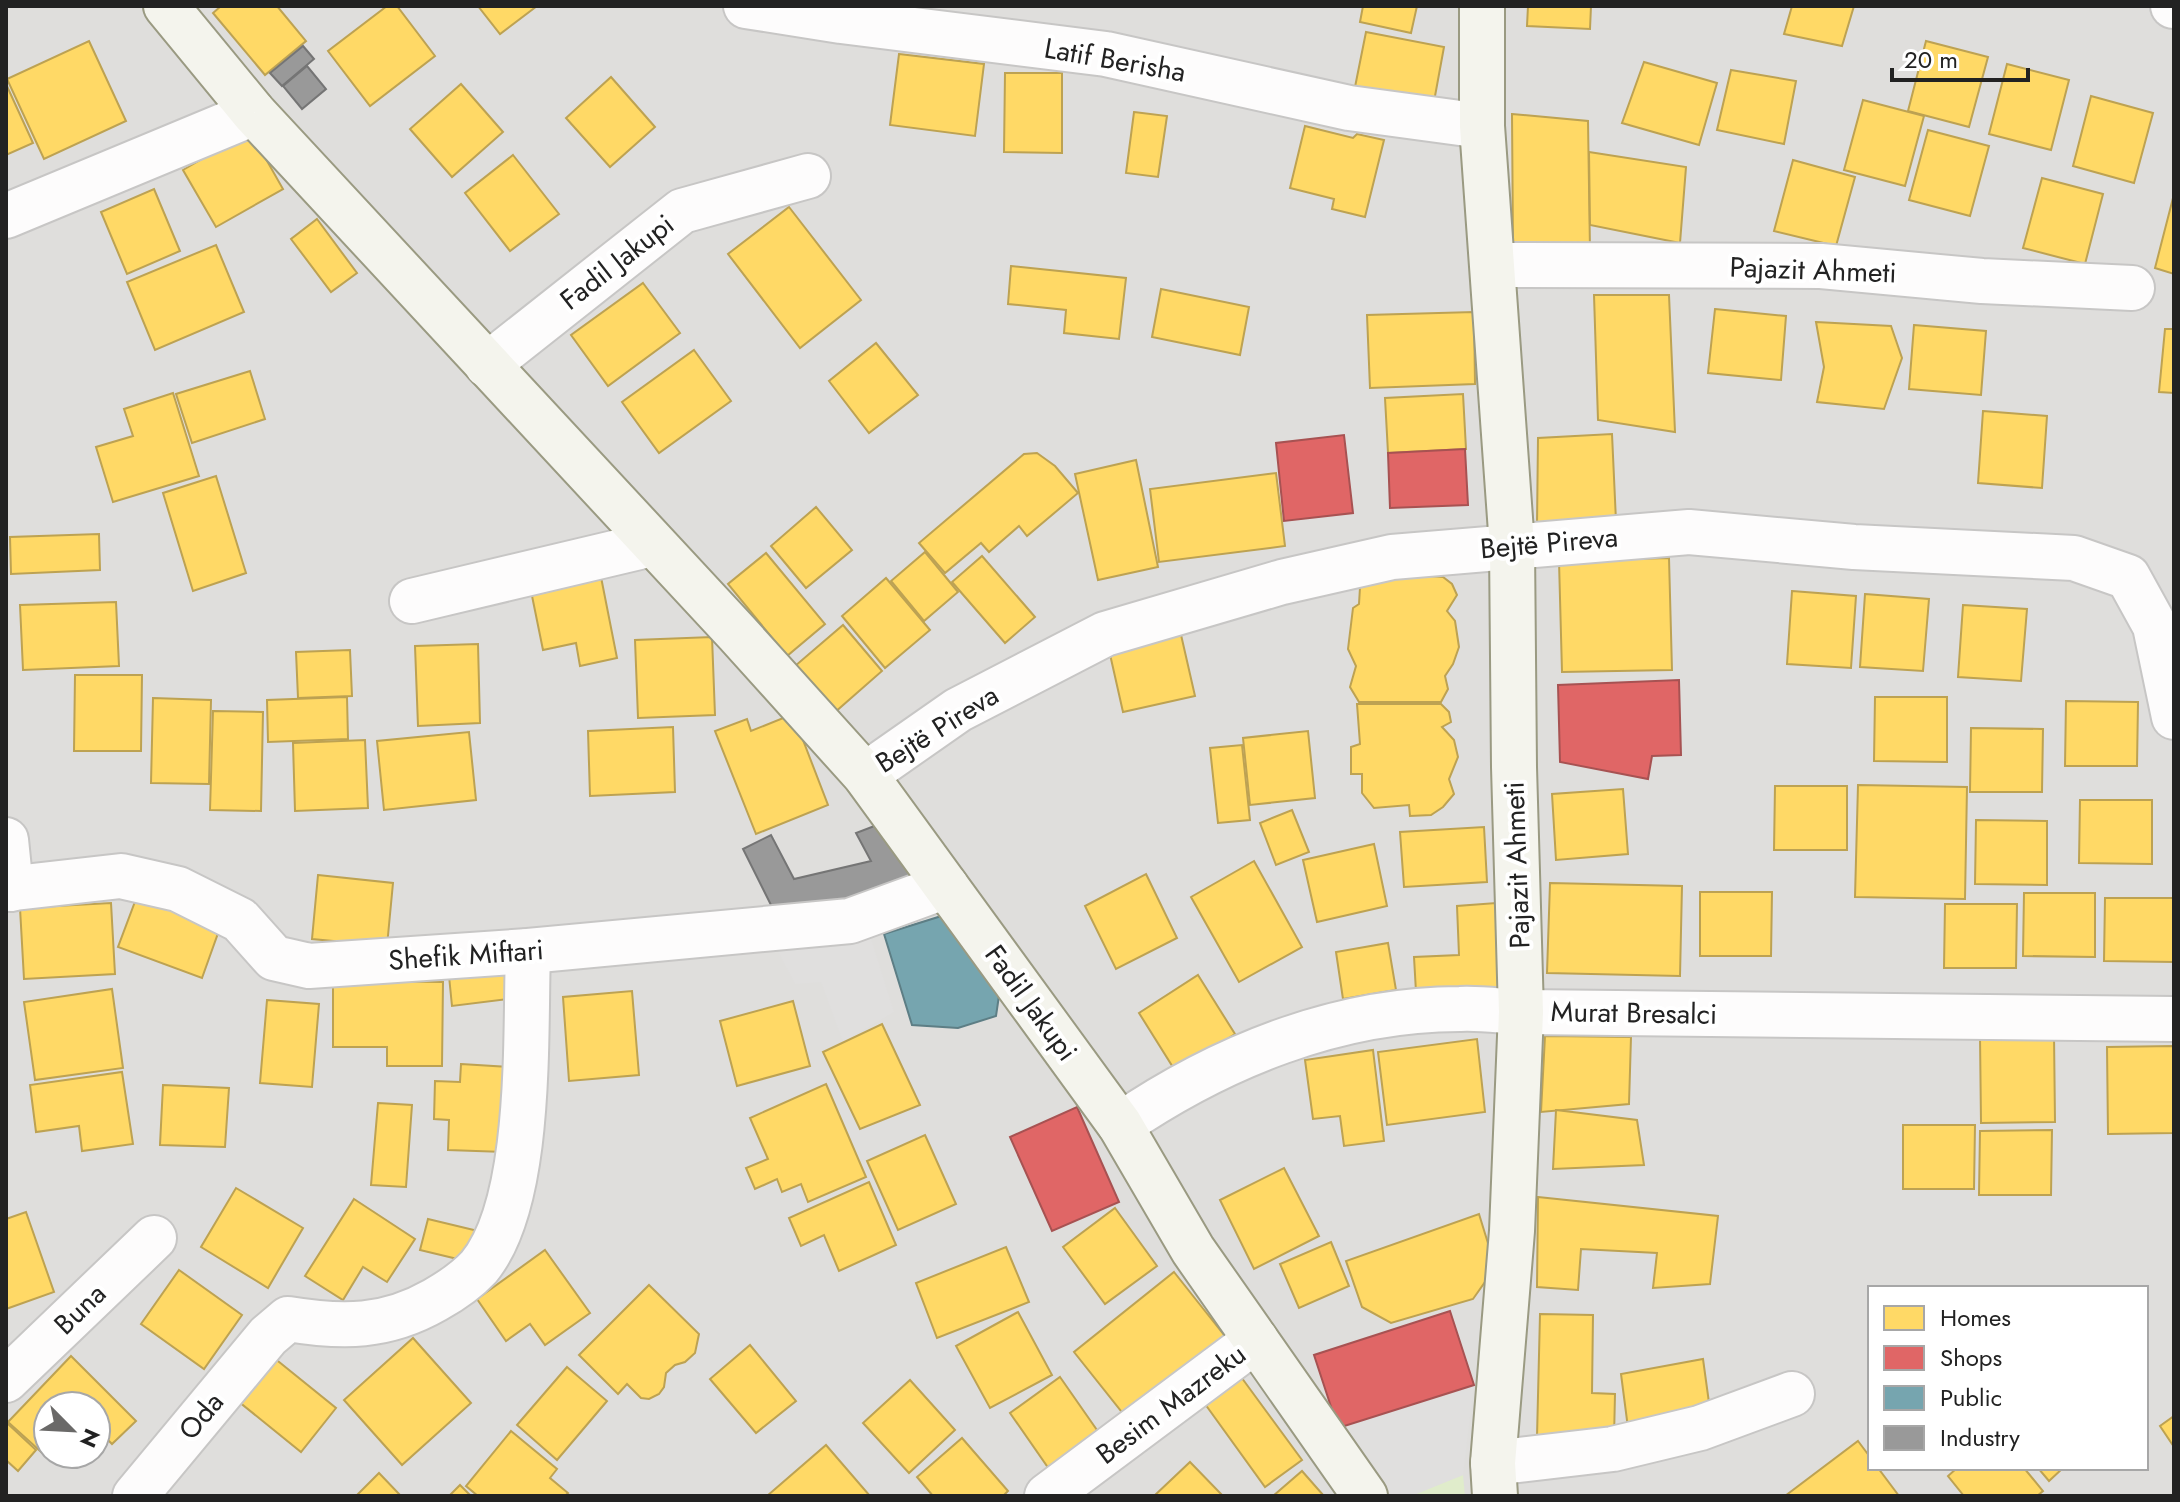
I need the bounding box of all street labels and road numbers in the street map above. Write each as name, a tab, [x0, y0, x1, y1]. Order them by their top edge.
street label: Latif Berisha	[1041, 27, 1189, 93]
street label: Fadil Jakupi	[551, 204, 683, 320]
street label: Pajazit Ahmeti	[1729, 247, 1897, 293]
street label: Bejtë Pireva	[1478, 517, 1620, 569]
street label: Bejtë Pireva	[868, 675, 1006, 783]
street label: Pajazit Ahmeti	[1494, 781, 1540, 949]
street label: Shefik Miftari	[387, 929, 545, 981]
street label: Fadil Jakupi	[975, 936, 1087, 1070]
street label: Murat Bresalci	[1550, 991, 1718, 1035]
street label: Buna	[45, 1274, 115, 1344]
street label: Besim Mazreku	[1087, 1334, 1255, 1474]
street label: Oda	[169, 1383, 233, 1449]

